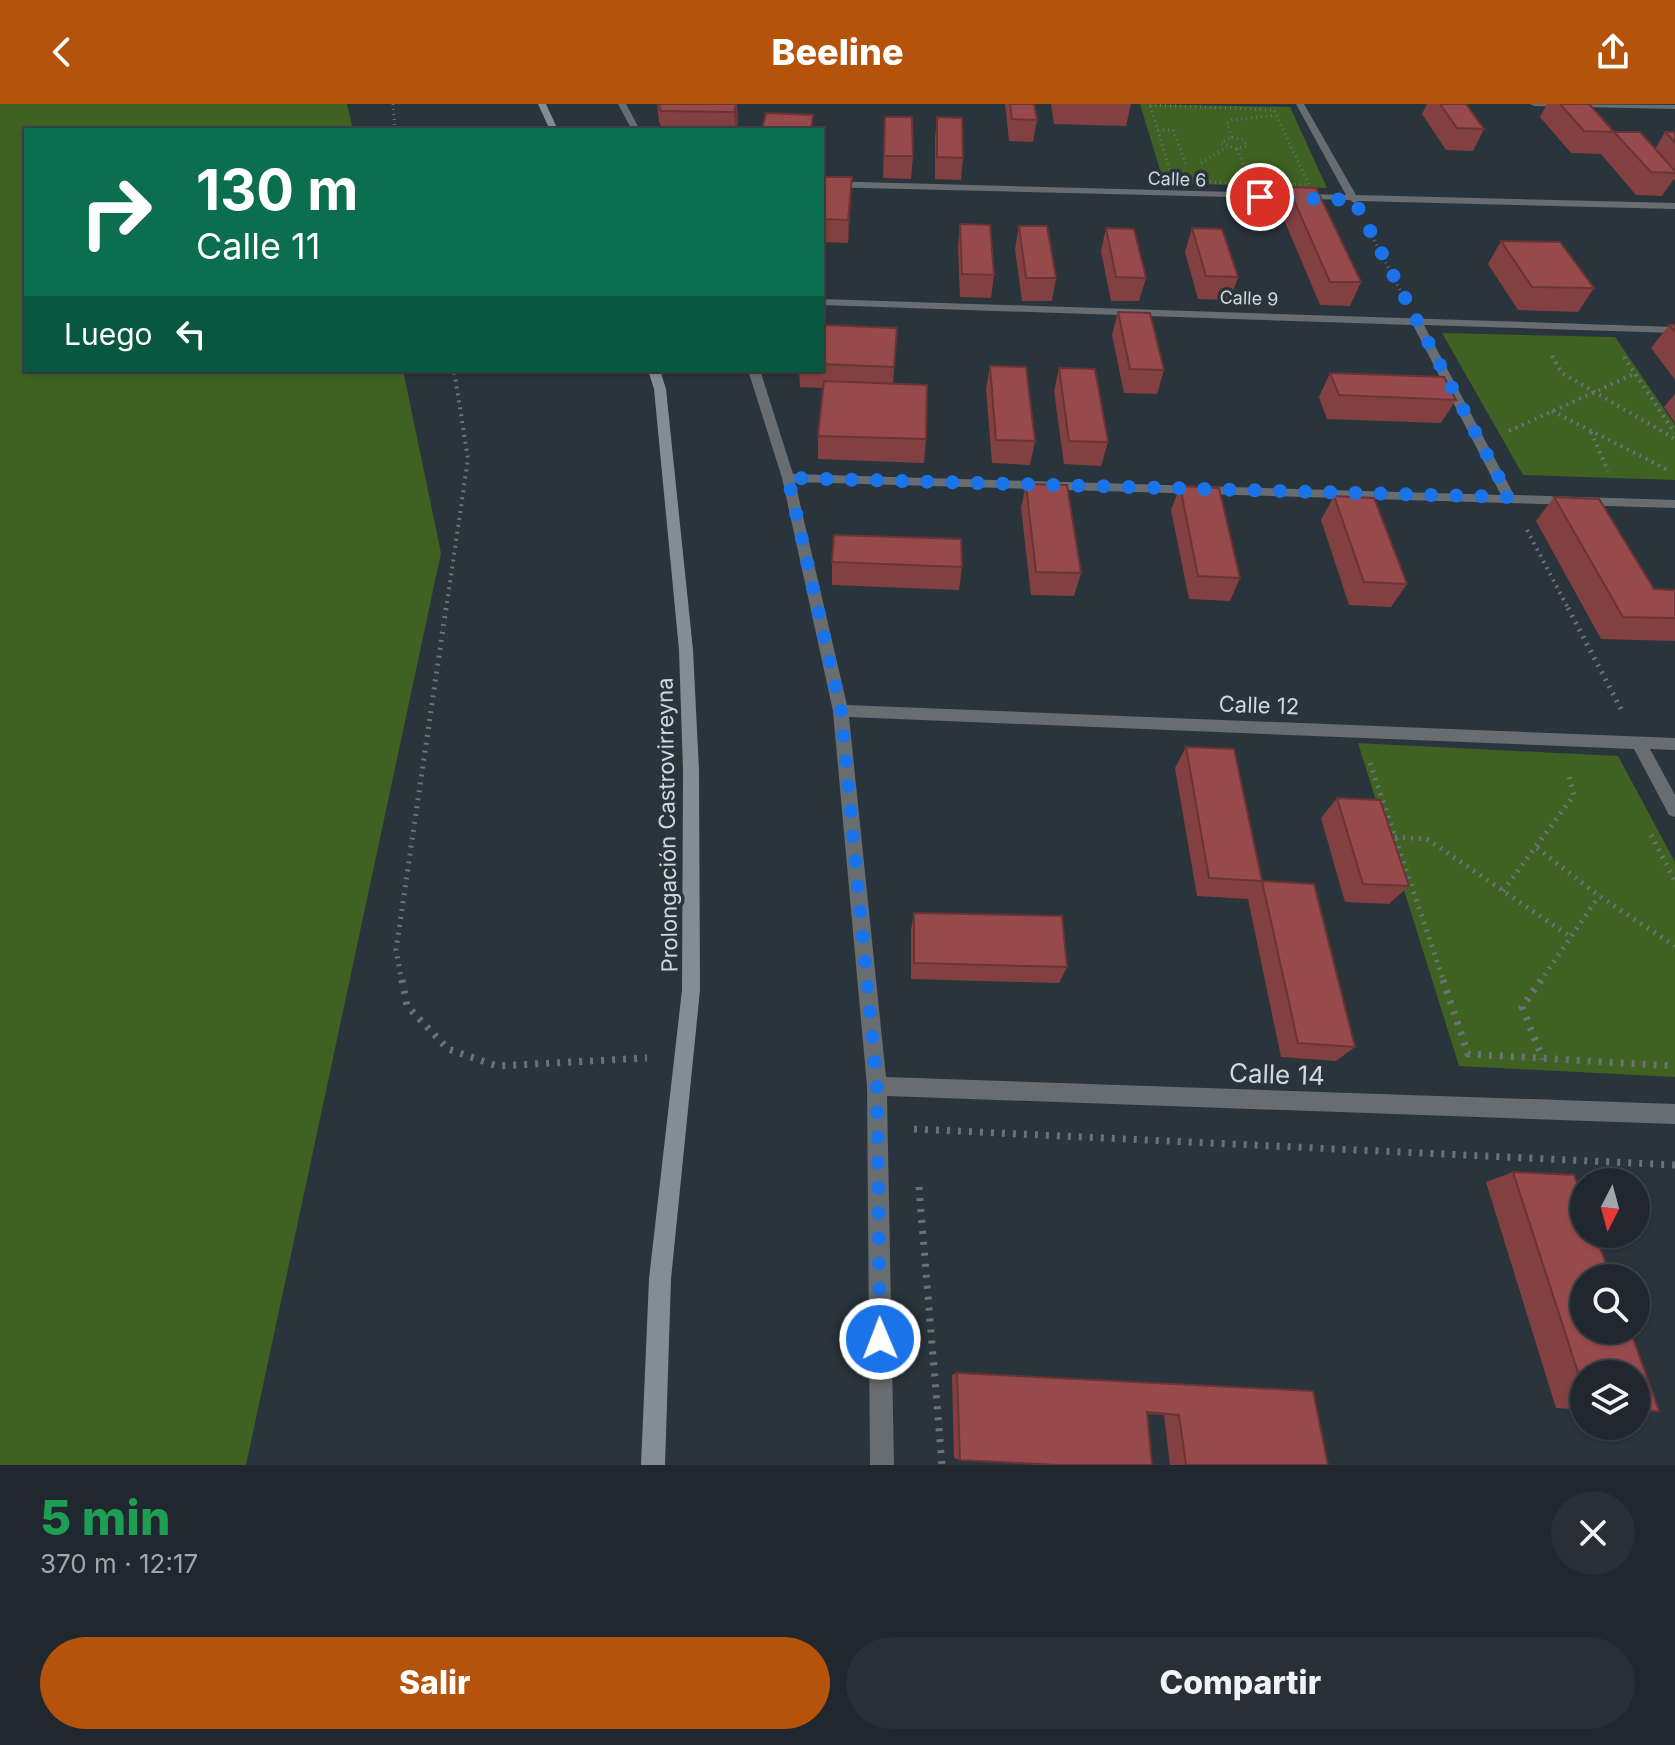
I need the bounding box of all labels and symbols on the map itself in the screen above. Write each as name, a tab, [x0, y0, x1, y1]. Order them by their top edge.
pin	[1226, 163, 1294, 231]
street label: Calle 6	[1147, 167, 1207, 191]
street label: Calle 9	[1219, 286, 1279, 310]
street label: Prolongación Castrovirreyna	[651, 677, 683, 973]
street label: Calle 12	[1218, 691, 1300, 719]
street label: Calle 14	[1228, 1057, 1326, 1091]
north arrow	[1570, 1168, 1650, 1248]
position arrow	[838, 1297, 922, 1381]

